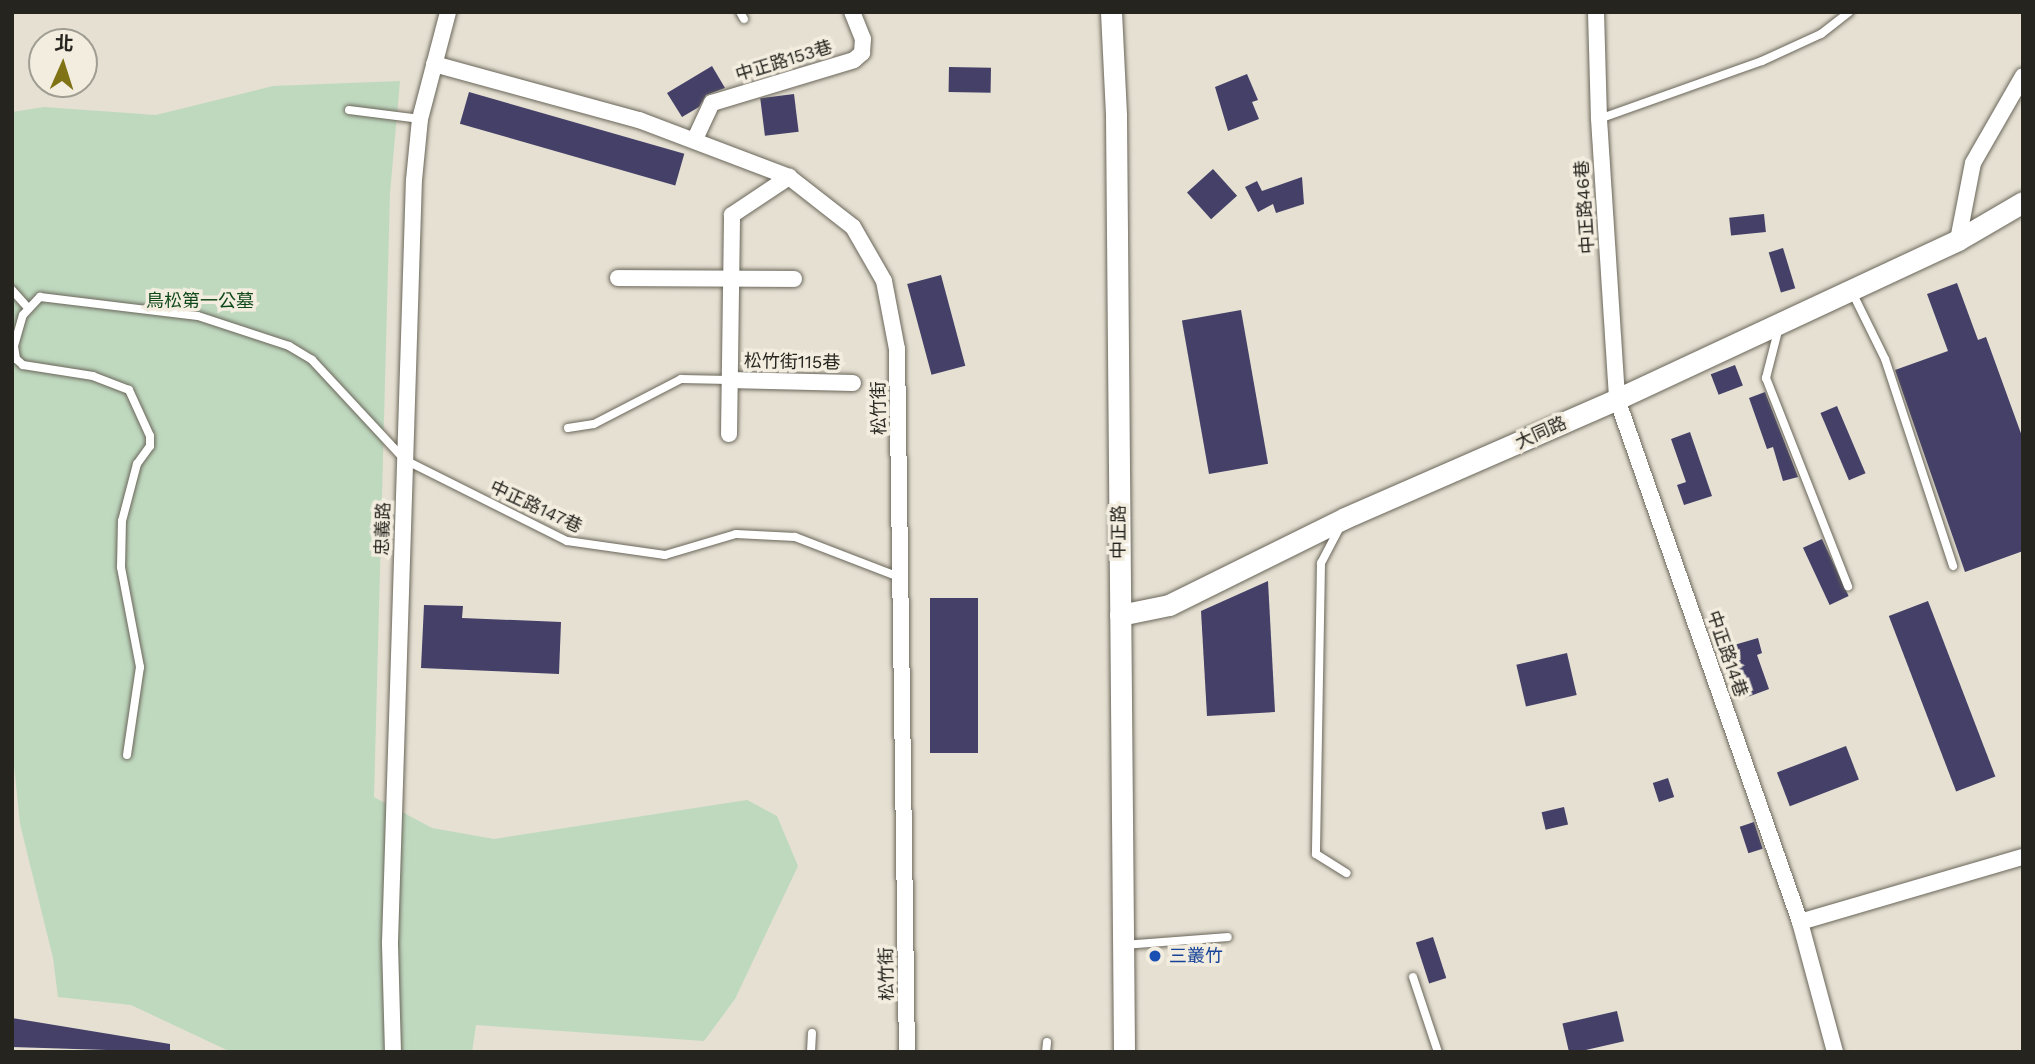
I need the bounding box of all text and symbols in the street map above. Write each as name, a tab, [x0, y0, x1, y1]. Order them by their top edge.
north arrow	[28, 28, 98, 98]
text: 北	[54, 32, 74, 56]
street label: 中正路153巷	[733, 36, 835, 86]
street label: 中正路46巷	[1571, 159, 1599, 255]
park label: 鳥松第一公墓	[146, 290, 254, 312]
street label: 松竹街115巷	[744, 350, 840, 374]
street label: 松竹街	[868, 381, 890, 435]
street label: 大同路	[1512, 412, 1570, 454]
street label: 中正路147巷	[486, 476, 586, 538]
street label: 忠義路	[371, 502, 395, 556]
street label: 中正路	[1108, 505, 1130, 559]
street label: 中正路14巷	[1702, 608, 1752, 700]
place label: 三叢竹	[1169, 945, 1223, 967]
street label: 松竹街	[876, 947, 898, 1001]
marker: 三叢竹	[1147, 948, 1163, 964]

